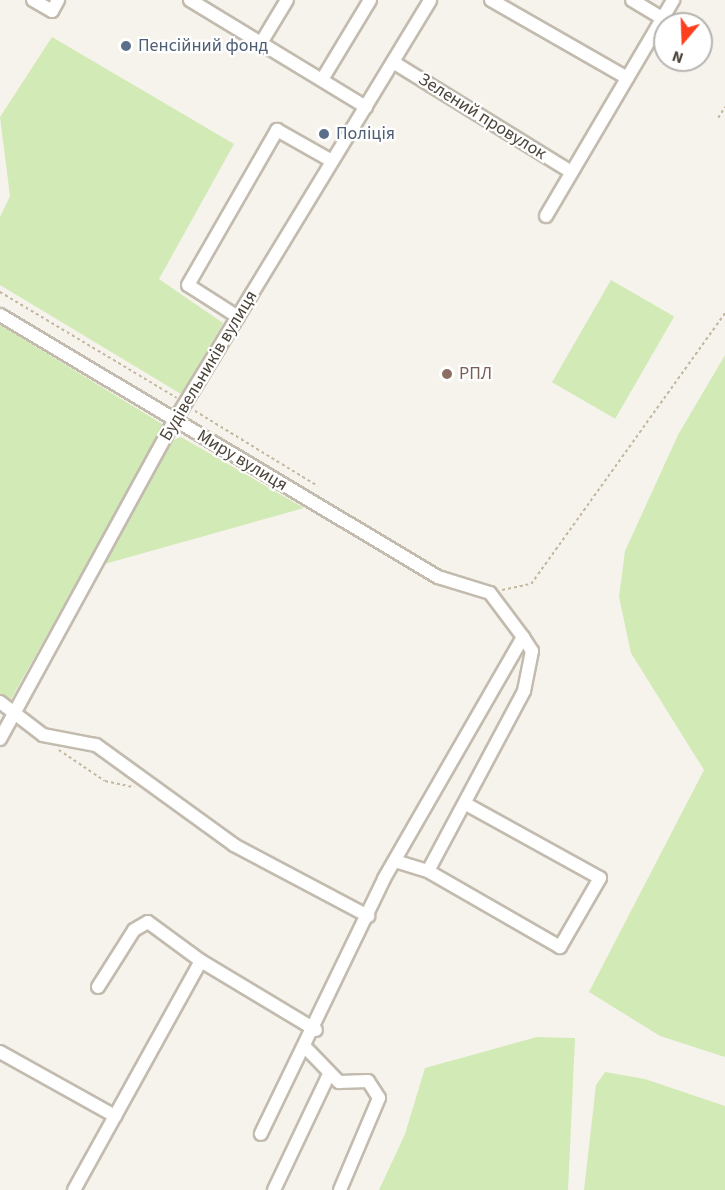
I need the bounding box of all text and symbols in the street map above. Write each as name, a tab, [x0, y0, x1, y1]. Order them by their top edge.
north arrow	[653, 12, 713, 72]
place label: Пенсійний фонд	[138, 35, 268, 57]
marker: Пенсійний фонд	[119, 39, 133, 53]
text: N	[669, 45, 686, 69]
street label: Зелений провулок	[414, 69, 550, 165]
place label: Поліція	[336, 123, 395, 145]
marker: Поліція	[317, 127, 331, 141]
street label: Будівельників вулиця	[156, 287, 262, 445]
place label: РПЛ	[459, 363, 492, 385]
marker: РПЛ	[440, 367, 454, 381]
street label: Миру вулиця	[193, 426, 291, 496]

